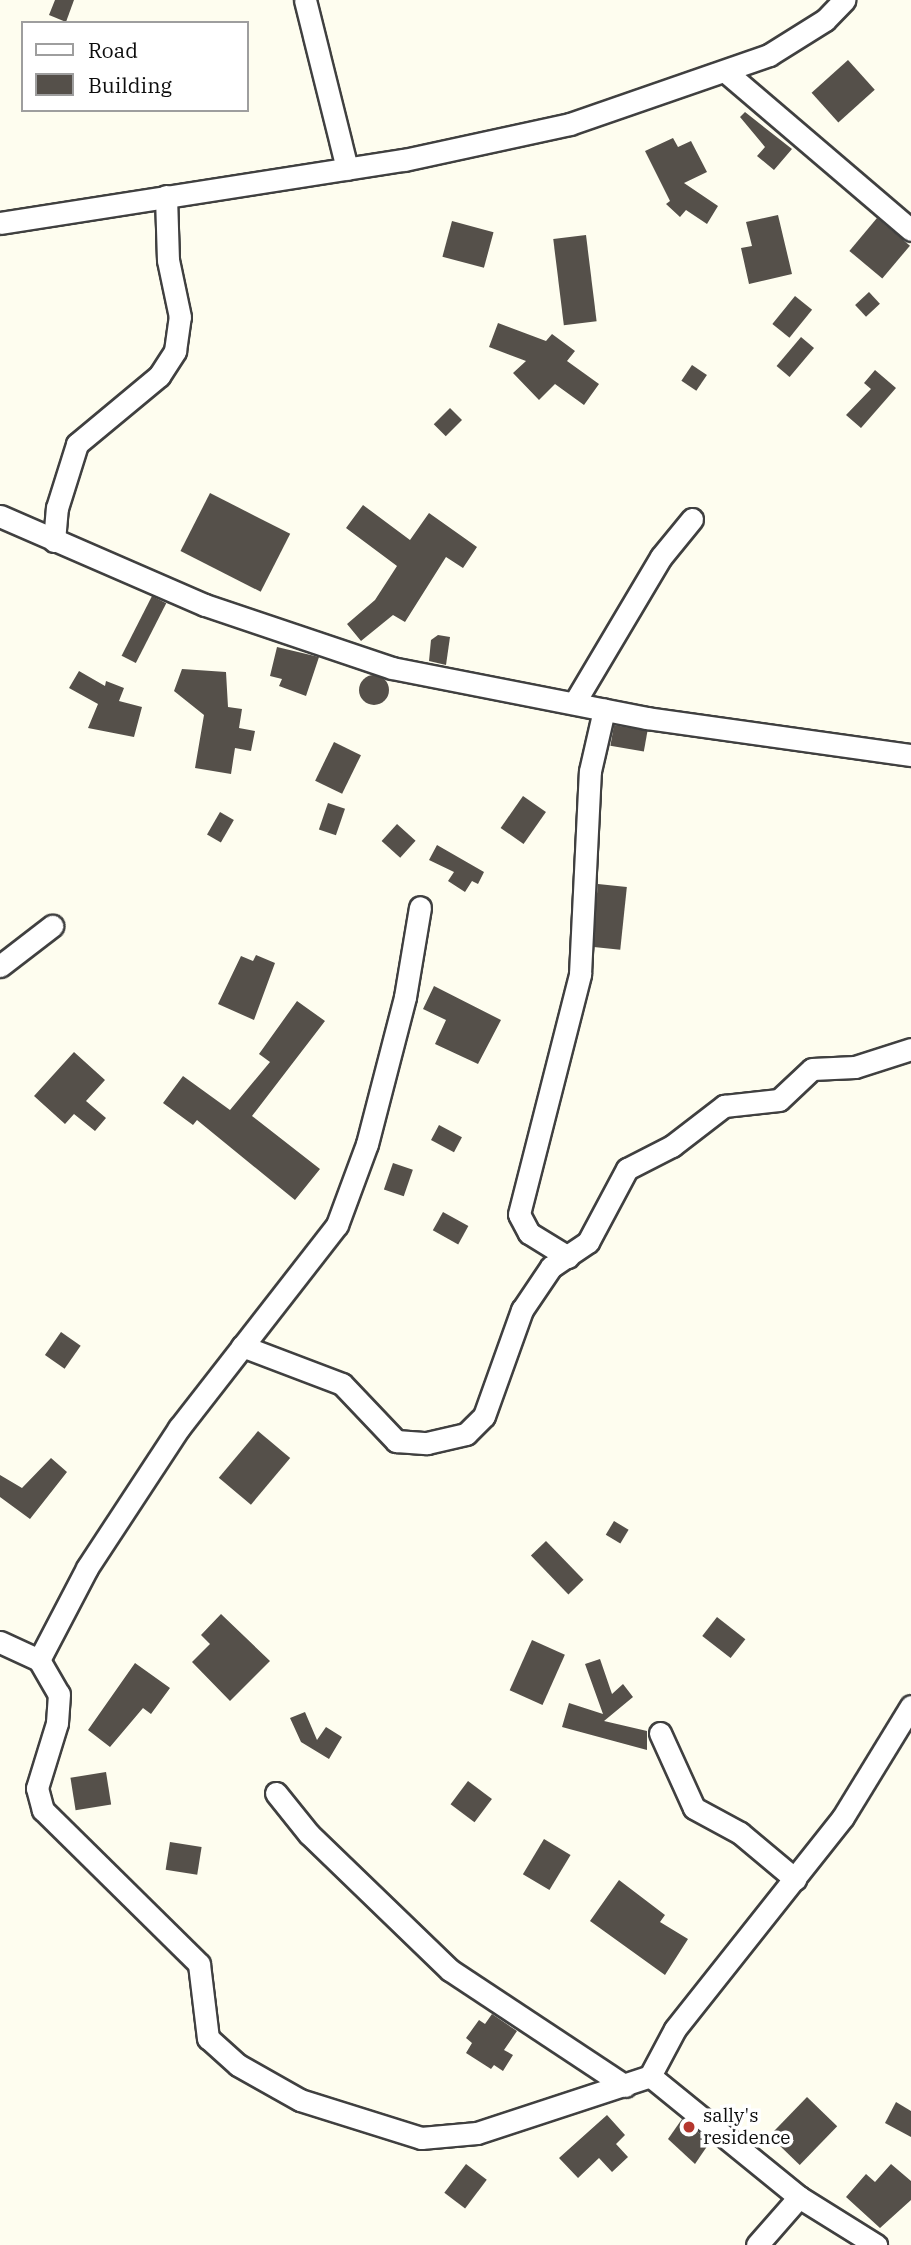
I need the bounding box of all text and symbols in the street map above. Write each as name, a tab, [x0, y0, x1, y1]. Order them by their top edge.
legend	[21, 21, 248, 112]
text: Road	[88, 36, 138, 64]
text: Building	[88, 71, 172, 99]
place label: sally's residence	[703, 2105, 791, 2149]
marker: sally's residence	[681, 2119, 697, 2135]

